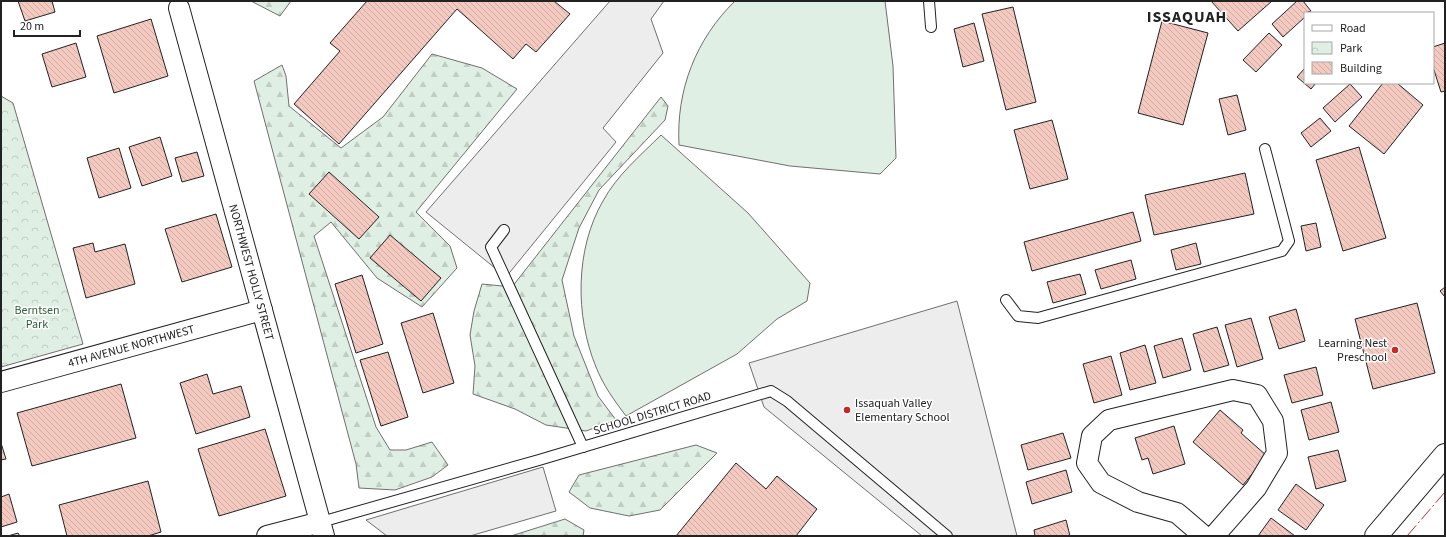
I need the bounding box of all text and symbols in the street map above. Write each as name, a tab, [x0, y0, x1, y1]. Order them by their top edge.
district label: ISSAQUAH	[1147, 6, 1227, 28]
scale bar	[14, 12, 80, 38]
legend	[1304, 12, 1434, 84]
text: 20 m	[20, 18, 44, 35]
text: Road	[1340, 20, 1366, 37]
text: Park	[1340, 40, 1362, 57]
text: Building	[1340, 60, 1382, 77]
street label: NORTHWEST HOLLY STREET	[224, 202, 278, 343]
park label: Berntsen Park	[14, 302, 60, 333]
street label: 4TH AVENUE NORTHWEST	[66, 321, 197, 372]
place label: Learning Nest Preschool	[1318, 335, 1387, 366]
marker: Learning Nest Preschool	[1390, 345, 1400, 355]
street label: SCHOOL DISTRICT ROAD	[591, 387, 713, 440]
place label: Issaquah Valley Elementary School	[855, 395, 950, 426]
marker: Issaquah Valley Elementary School	[842, 405, 852, 415]

